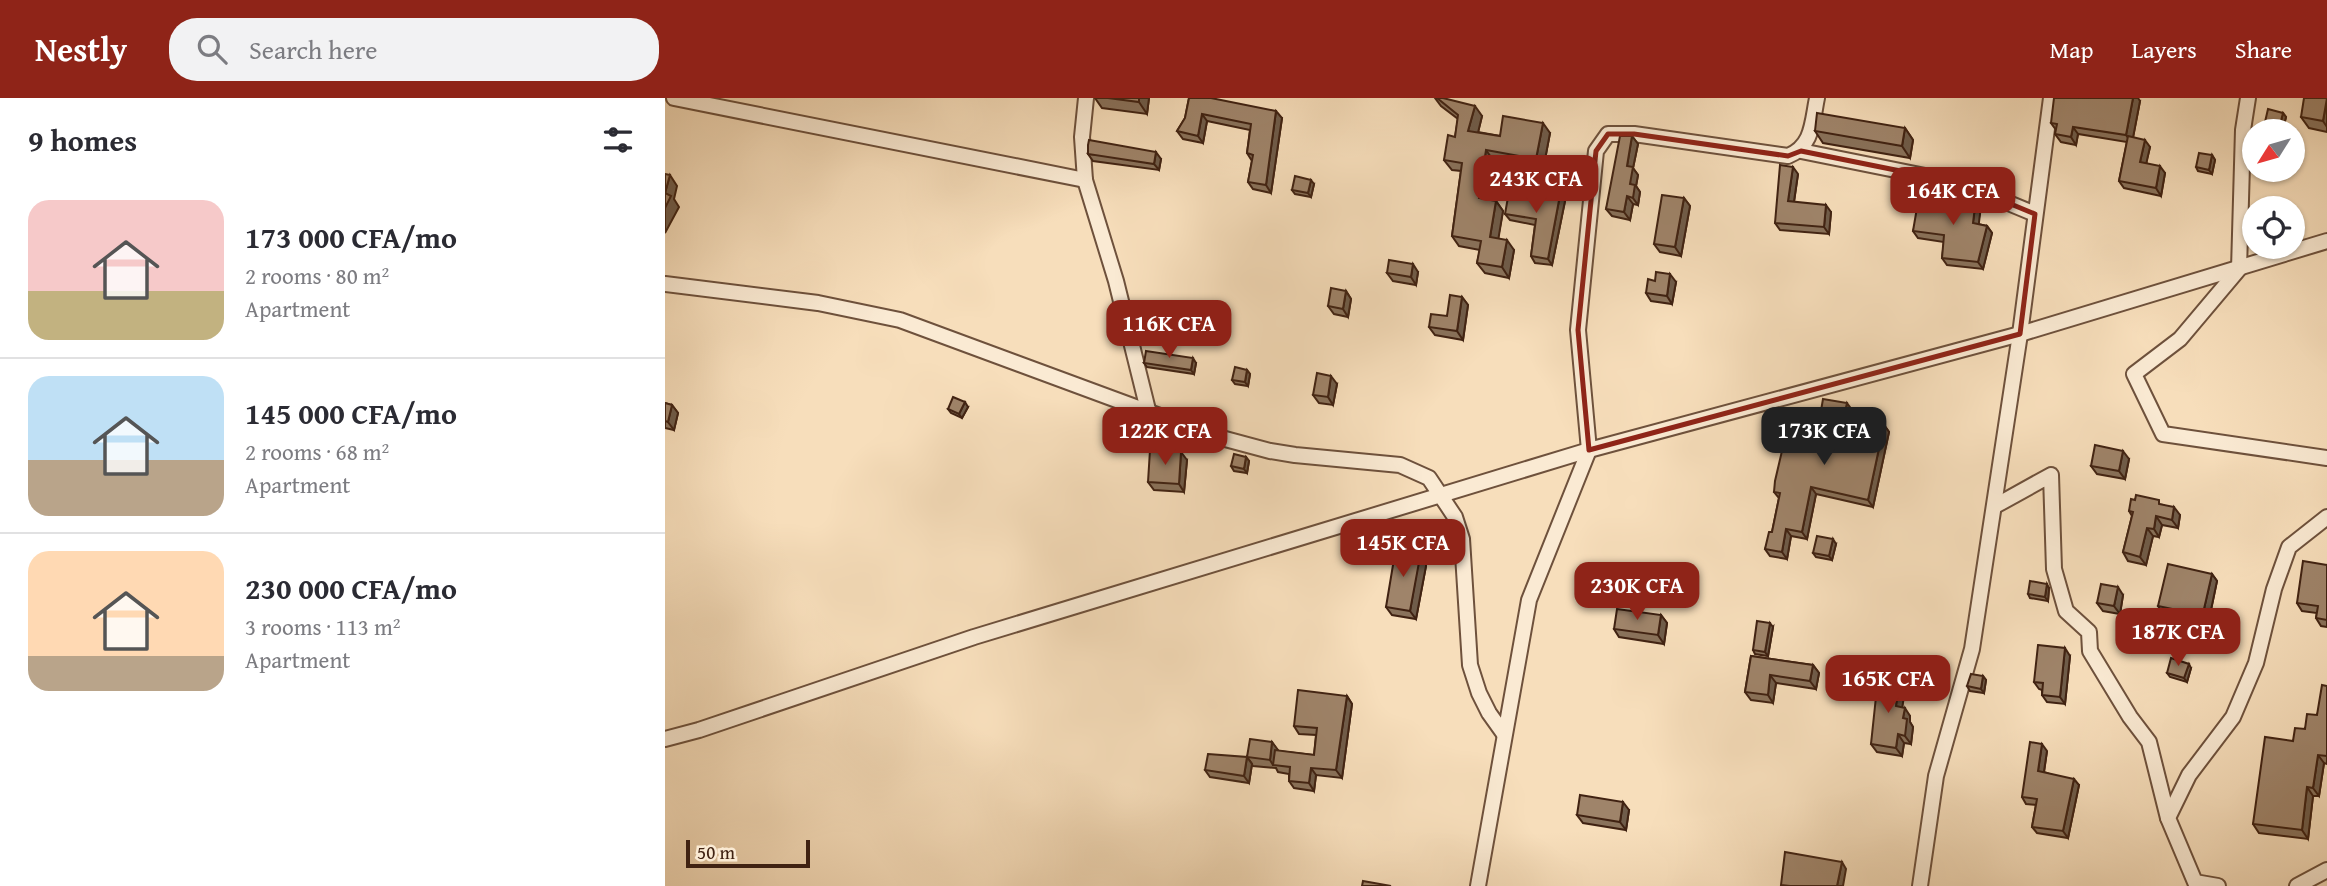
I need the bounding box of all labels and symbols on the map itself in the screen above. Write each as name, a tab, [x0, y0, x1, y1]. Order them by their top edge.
north arrow	[2242, 119, 2305, 182]
pin: 243K CFA	[1464, 156, 1608, 215]
pin: 164K CFA	[1881, 167, 2025, 227]
pin: 116K CFA	[1097, 300, 1241, 360]
pin: 122K CFA	[1093, 408, 1237, 467]
pin: 173K CFA	[1752, 408, 1896, 467]
pin: 145K CFA	[1331, 519, 1475, 579]
pin: 230K CFA	[1565, 562, 1709, 622]
pin: 187K CFA	[2106, 608, 2250, 668]
pin: 165K CFA	[1816, 656, 1960, 715]
scale bar	[686, 837, 810, 869]

